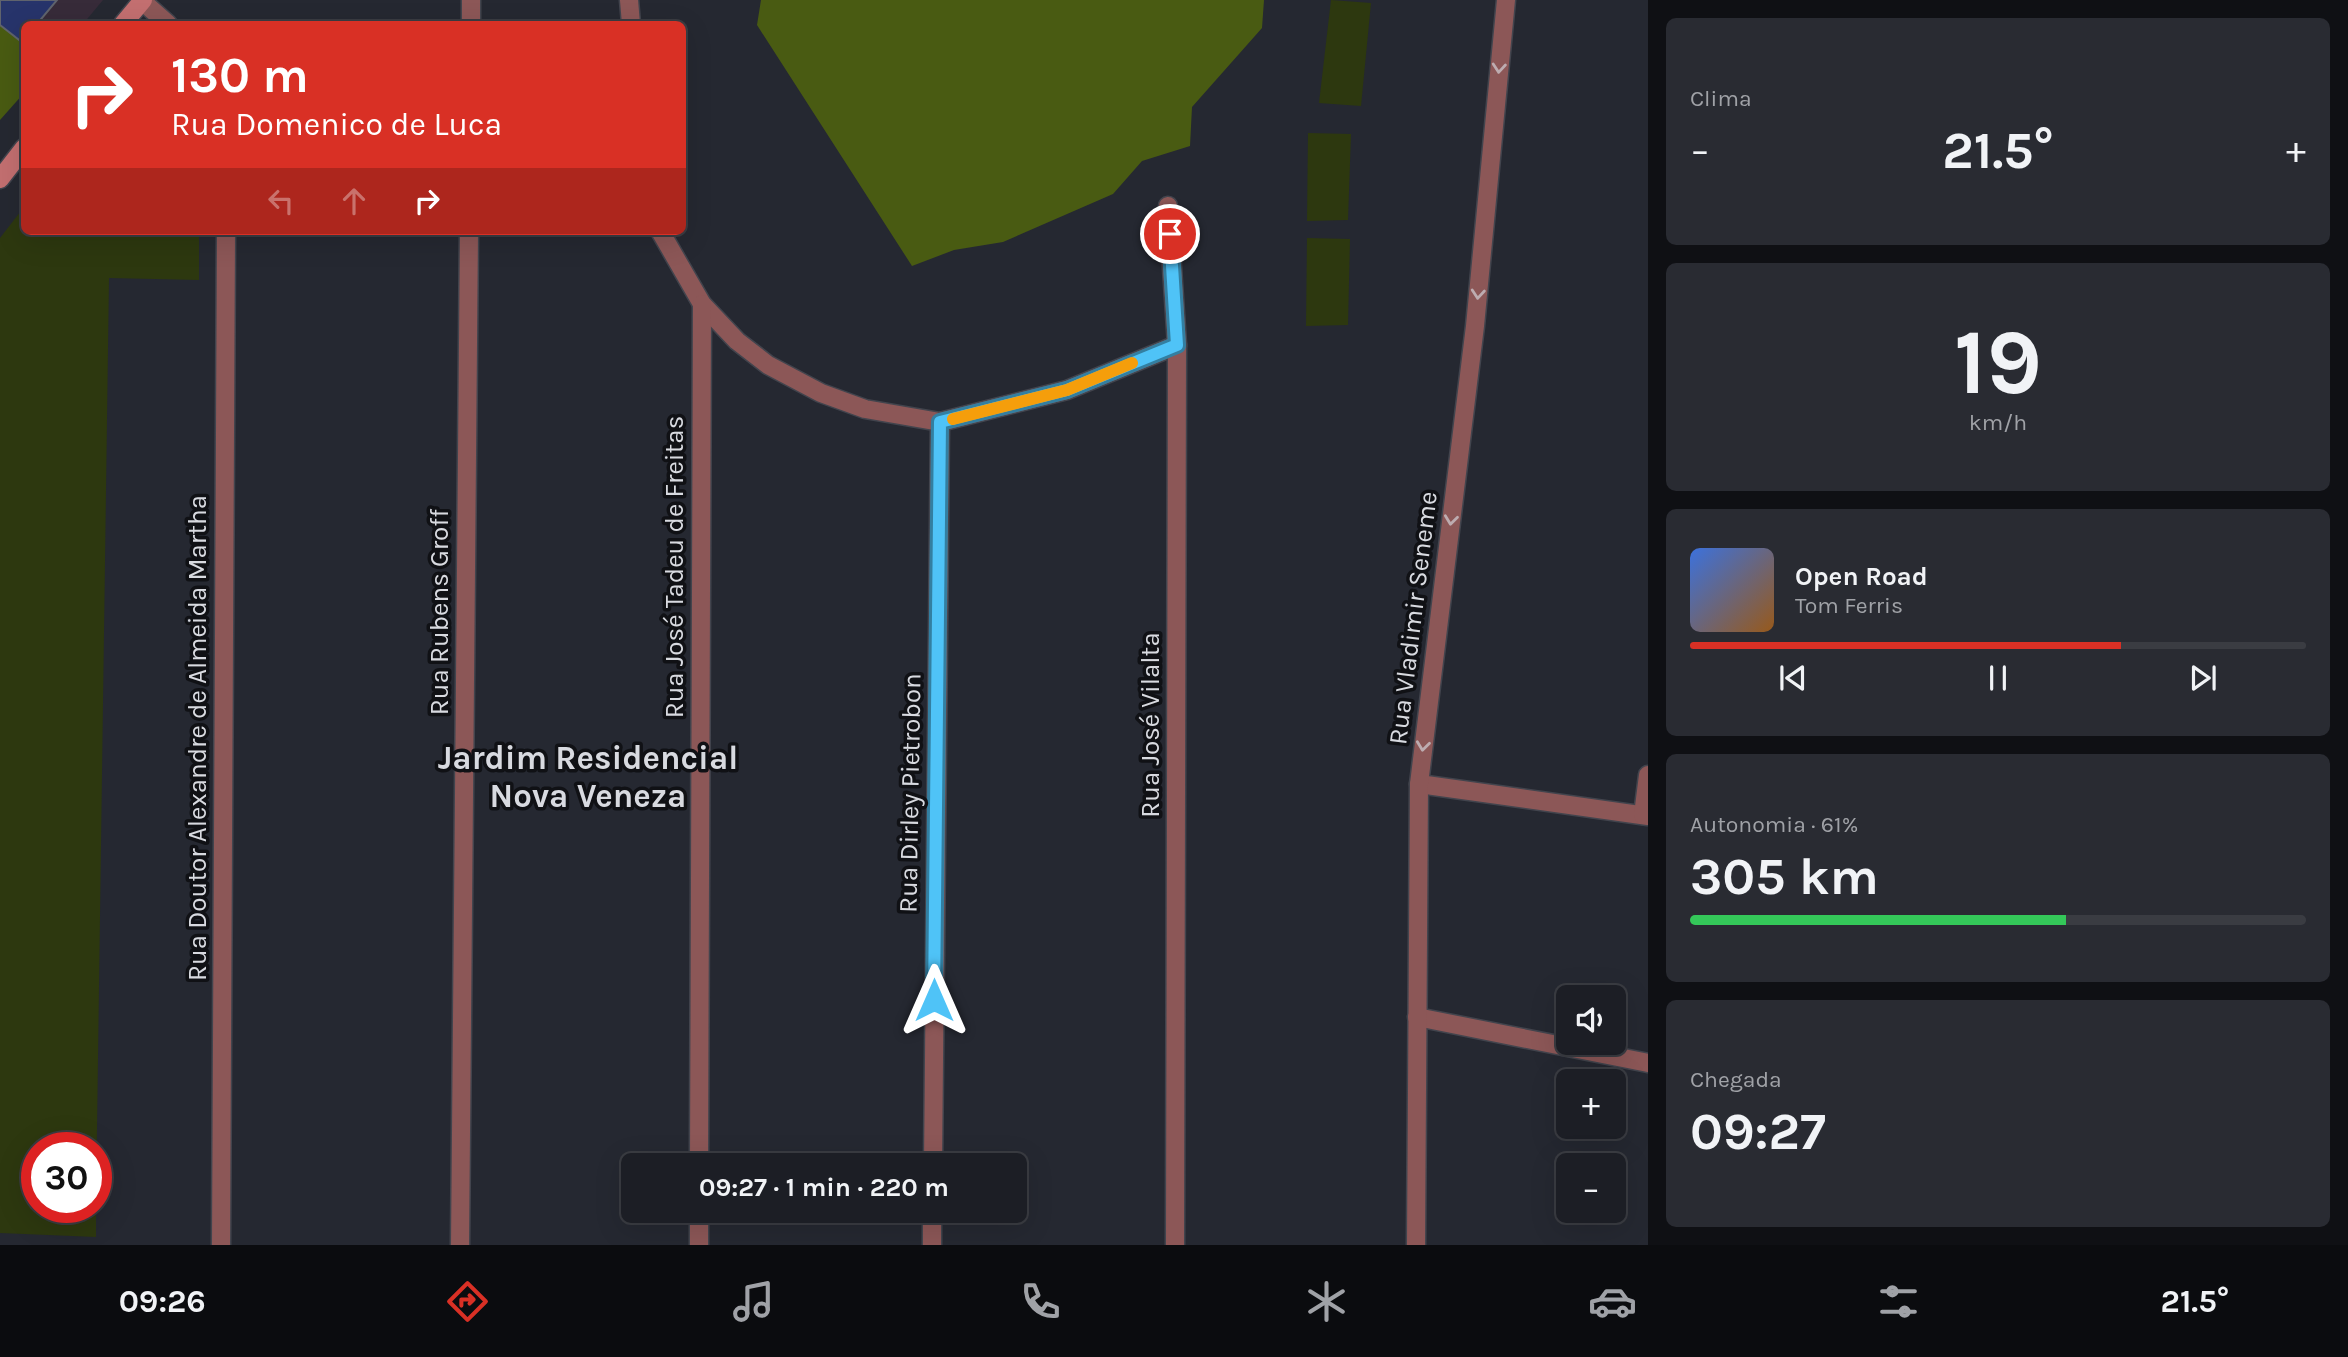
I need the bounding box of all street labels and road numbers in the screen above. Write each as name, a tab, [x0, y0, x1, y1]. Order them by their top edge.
street label: Rua José Tadeu de Freitas	[659, 416, 690, 718]
street label: Rua Vladimir Seneme	[1382, 490, 1444, 746]
street label: Rua Doutor Alexandre de Almeida Martha	[182, 495, 213, 981]
street label: Rua Rubens Groff	[424, 508, 455, 715]
street label: Rua José Vilalta	[1135, 632, 1166, 818]
street label: Rua Dirley Pietrobon	[892, 673, 928, 913]

